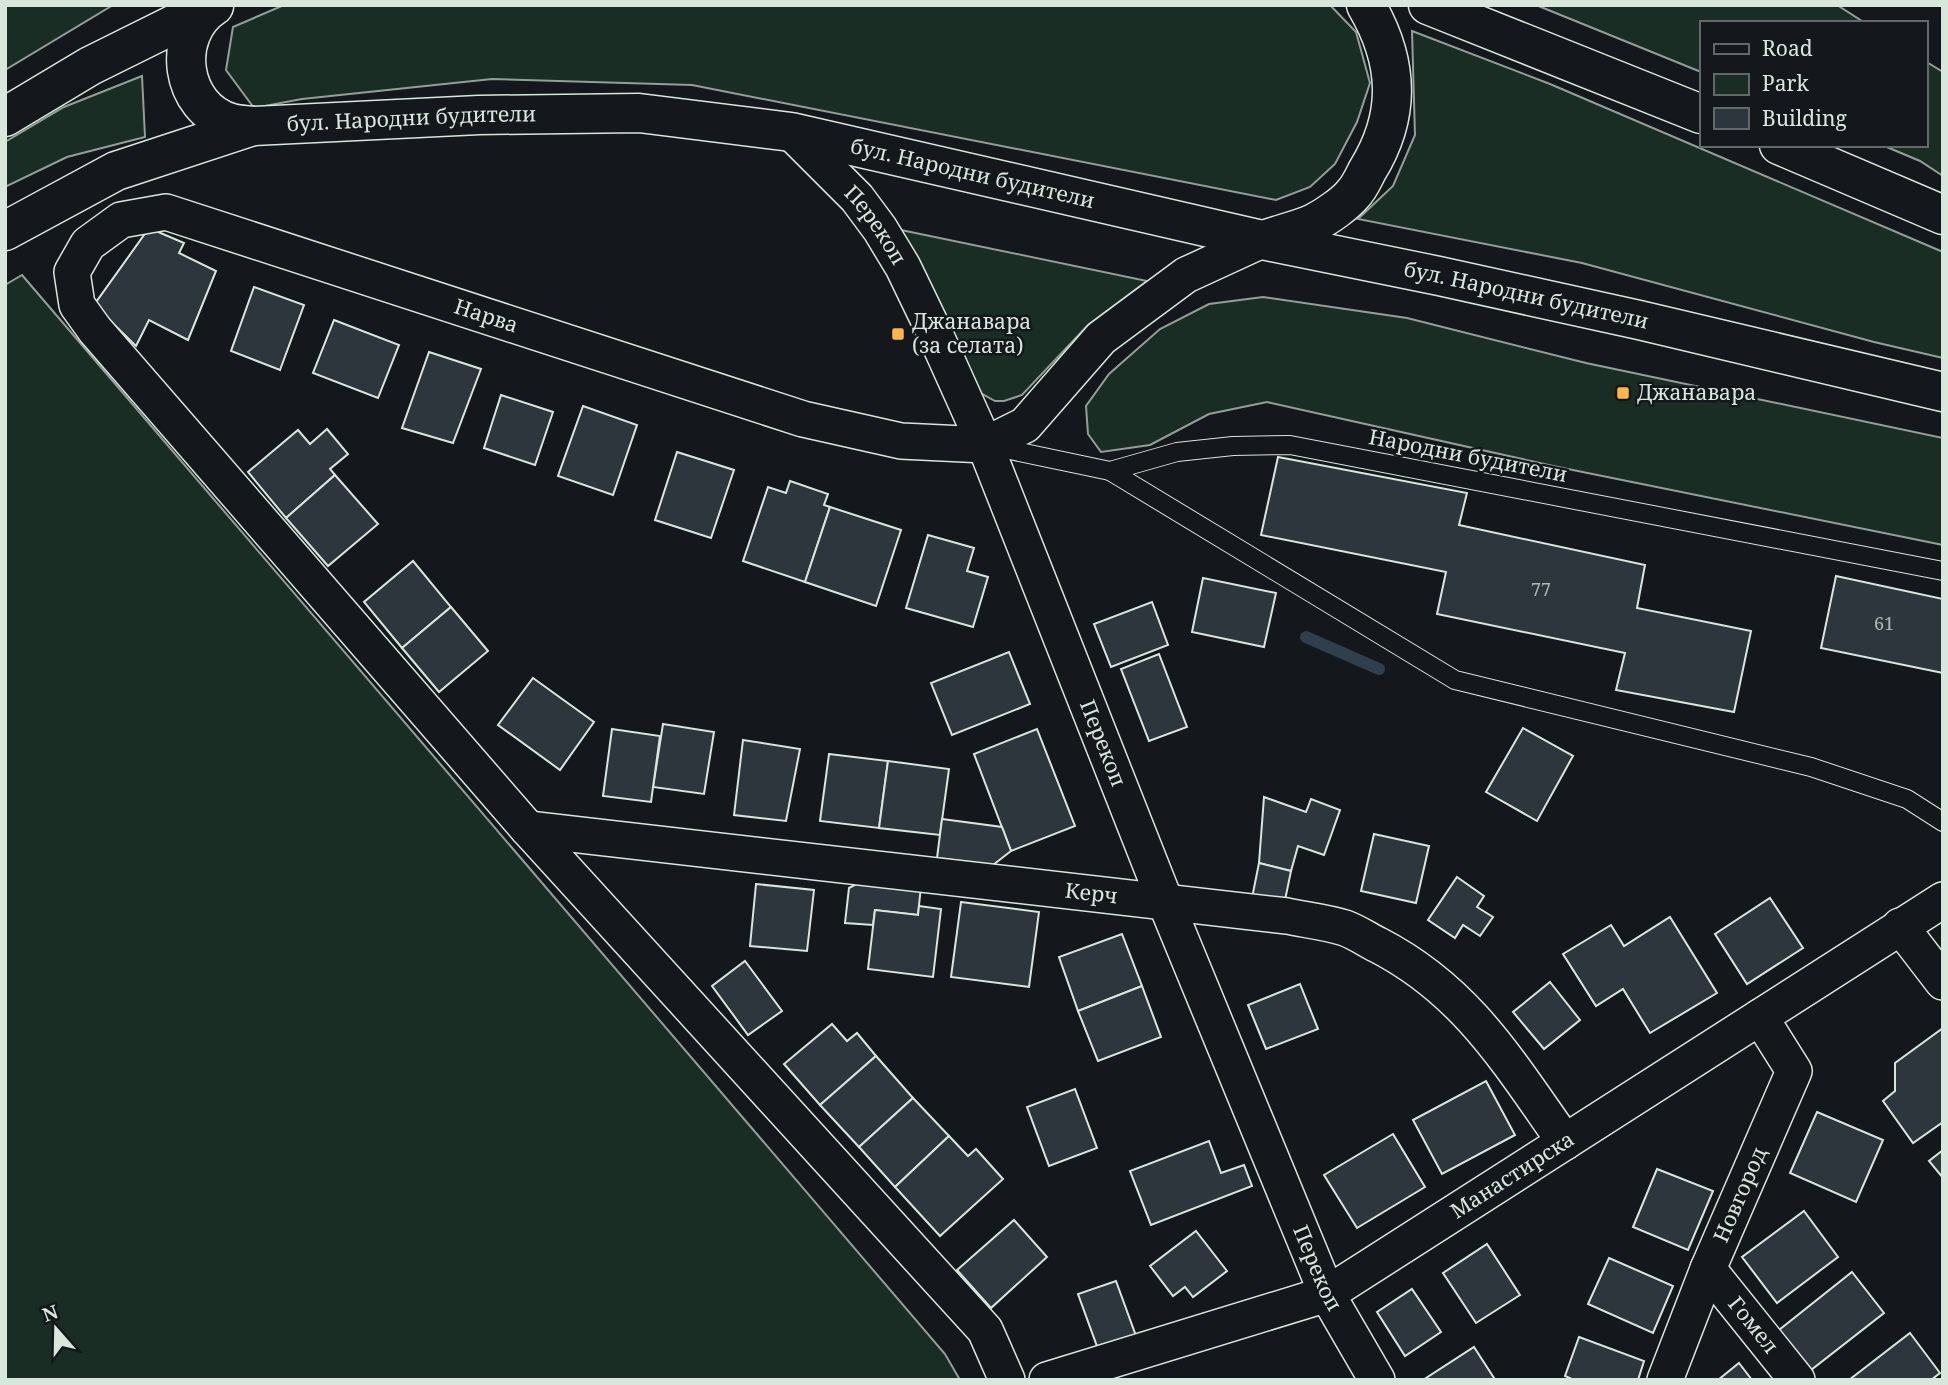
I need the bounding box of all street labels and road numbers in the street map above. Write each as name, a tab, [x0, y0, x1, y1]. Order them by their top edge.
street label: бул. Народни будители	[286, 99, 536, 137]
street label: бул. Народни будители	[848, 131, 1097, 214]
street label: Перекоп	[839, 178, 913, 270]
street label: бул. Народни будители	[1402, 254, 1652, 335]
street label: Нарва	[451, 292, 522, 339]
street label: Народни будители	[1367, 422, 1570, 488]
street label: Перекоп	[1074, 695, 1133, 790]
street label: Керч	[1064, 876, 1119, 909]
street label: Манастирска	[1445, 1125, 1579, 1225]
street label: Новгород	[1706, 1142, 1772, 1246]
street label: Перекоп	[1287, 1221, 1349, 1316]
street label: Гомел	[1722, 1290, 1785, 1359]

